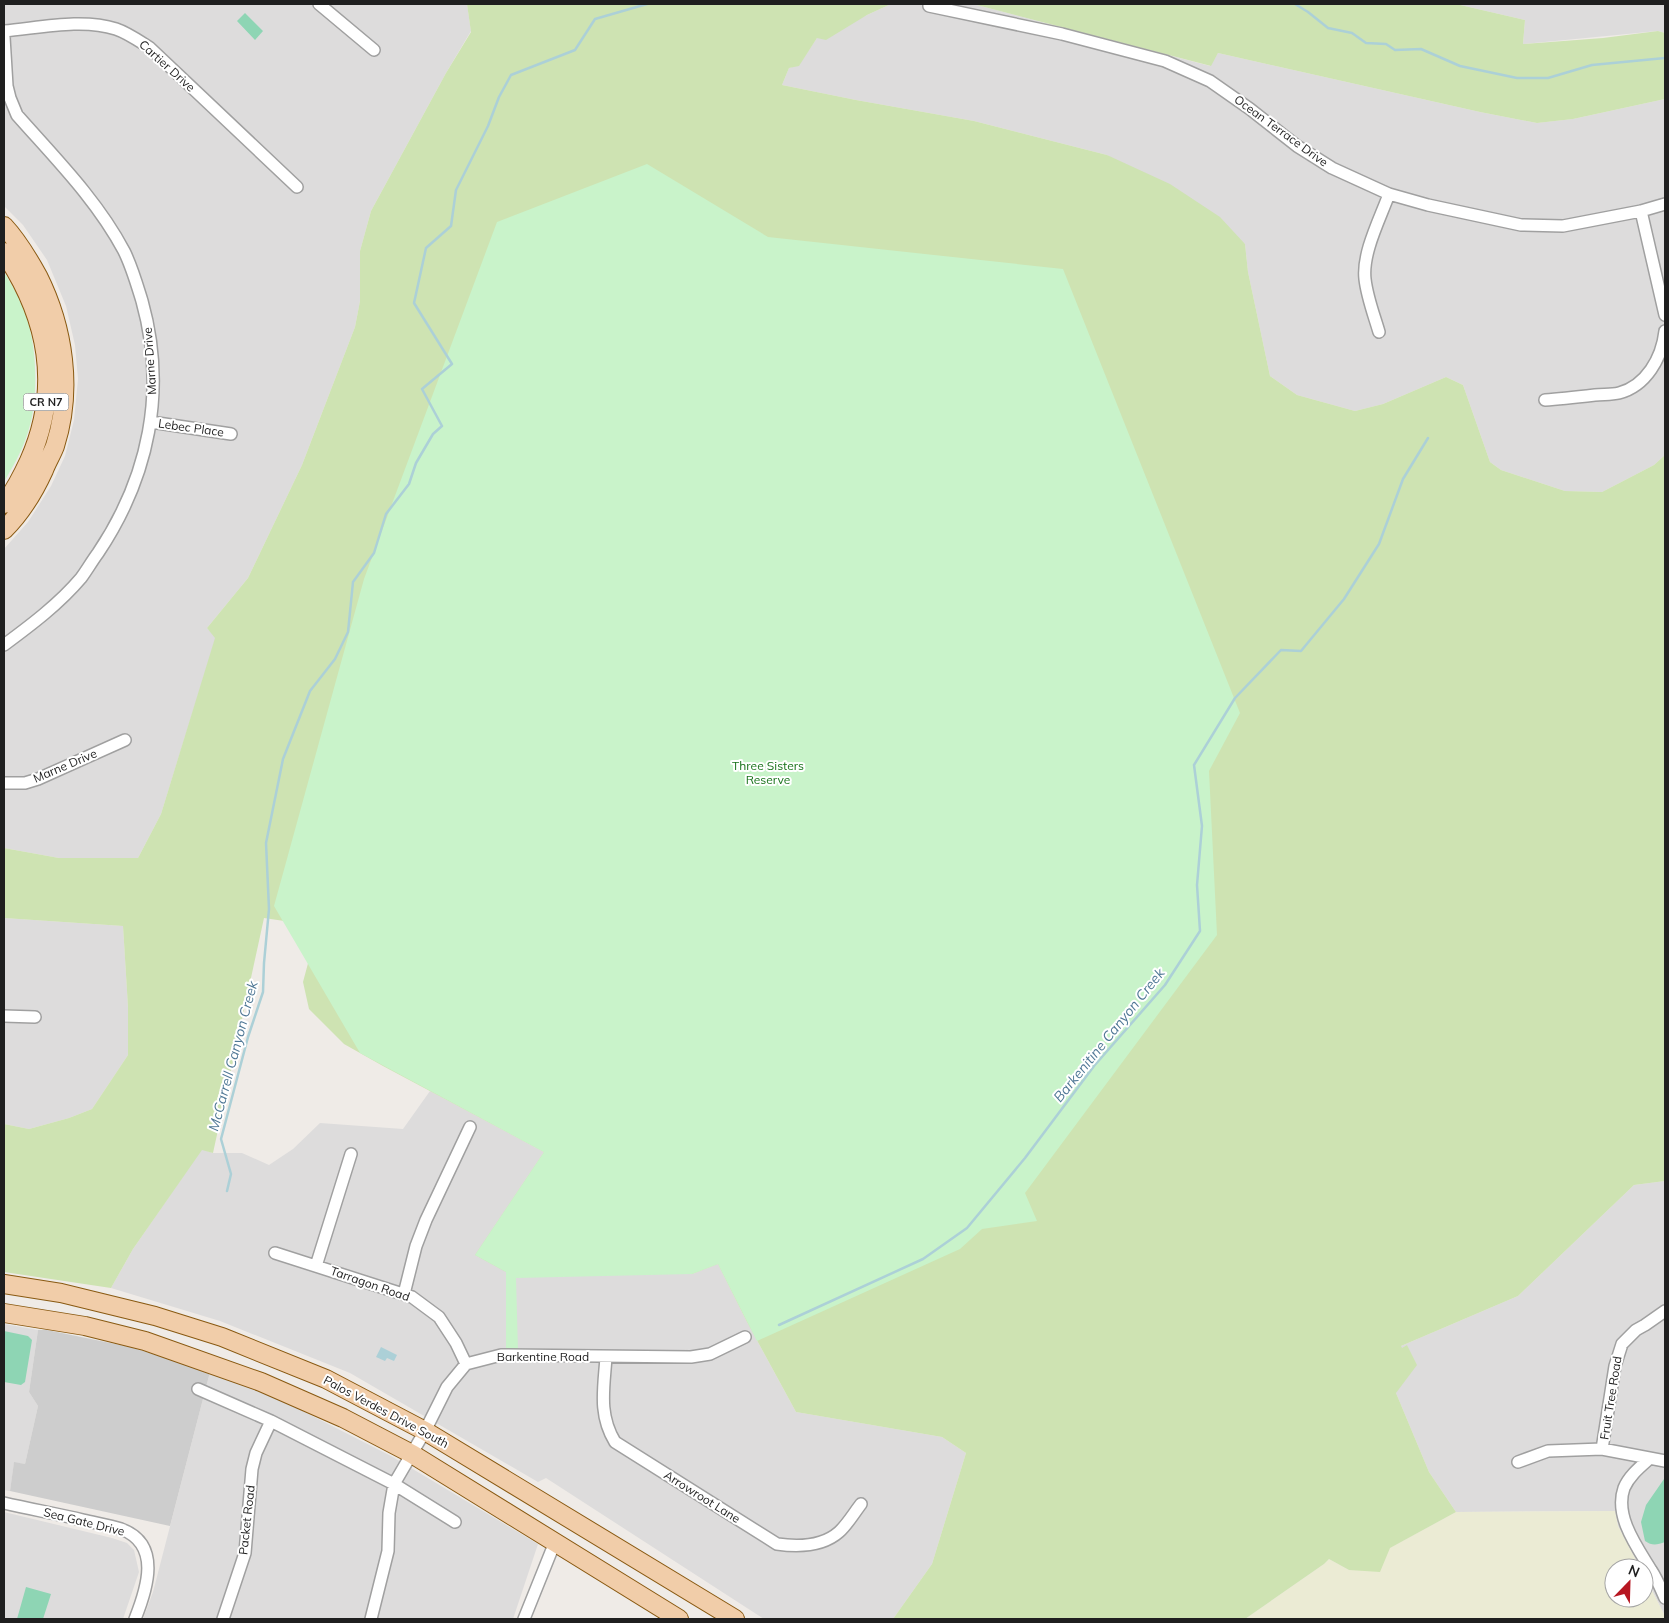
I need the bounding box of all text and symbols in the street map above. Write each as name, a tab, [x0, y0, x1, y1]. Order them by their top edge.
street label: Cartier Drive	[136, 37, 198, 95]
street label: Ocean Terrace Drive	[1232, 92, 1331, 170]
street label: Marne Drive	[140, 327, 159, 395]
road number: CR N7	[23, 394, 68, 411]
street label: Lebec Place	[157, 415, 225, 440]
street label: Marne Drive	[31, 745, 99, 786]
park label: Three Sisters Reserve	[732, 758, 804, 787]
water label: Barkenitine Canyon Creek	[1049, 964, 1169, 1106]
water label: McCarrell Canyon Creek	[204, 978, 262, 1133]
street label: Tarragon Road	[328, 1263, 412, 1304]
street label: Barkentine Road	[497, 1349, 589, 1364]
street label: Fruit Tree Road	[1597, 1355, 1625, 1441]
street label: Palos Verdes Drive South	[321, 1372, 451, 1451]
street label: Arrowroot Lane	[661, 1467, 743, 1526]
street label: Packet Road	[235, 1484, 258, 1556]
street label: Sea Gate Drive	[42, 1504, 126, 1539]
north arrow	[1604, 1558, 1654, 1608]
text: N	[1626, 1561, 1642, 1581]

